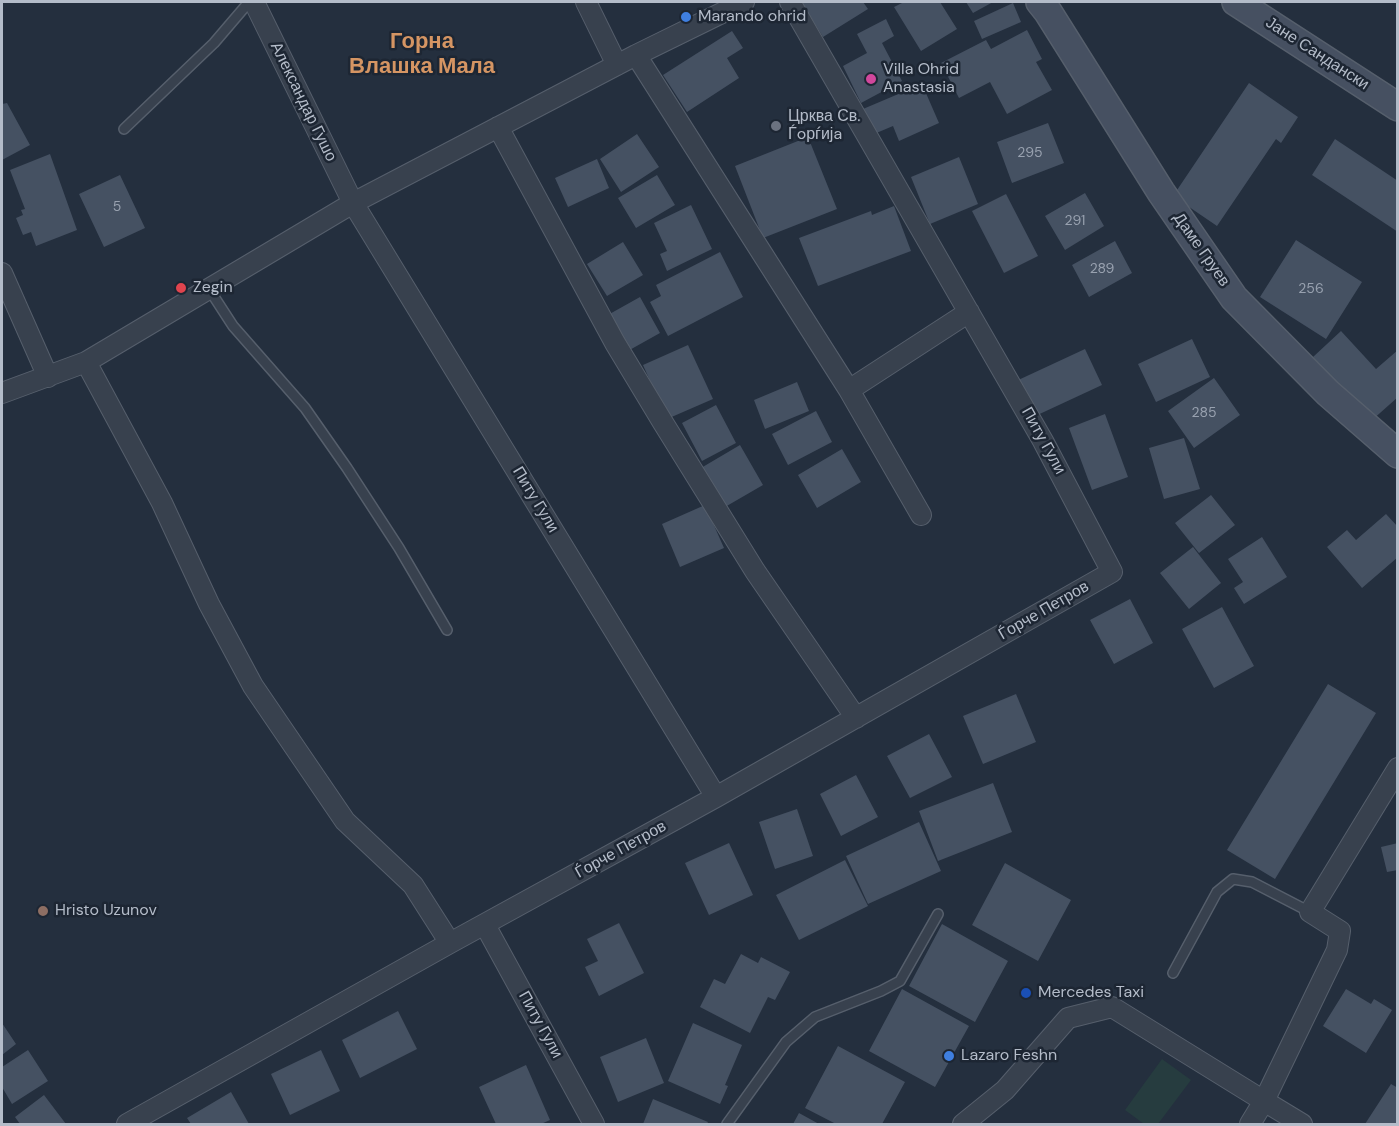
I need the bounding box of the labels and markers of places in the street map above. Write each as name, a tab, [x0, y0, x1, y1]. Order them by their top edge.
place label: Marando ohrid	[698, 7, 806, 27]
marker: Marando ohrid	[679, 10, 693, 24]
place label: Villa Ohrid Anastasia	[883, 60, 959, 98]
marker: Villa Ohrid Anastasia	[864, 72, 878, 86]
place label: Црква Св. Ѓoрѓијa	[788, 107, 860, 145]
marker: Црква Св. Ѓoрѓијa	[769, 119, 783, 133]
place label: Zegin	[193, 278, 233, 298]
marker: Zegin	[174, 281, 188, 295]
place label: Hristo Uzunov	[55, 901, 157, 921]
marker: Hristo Uzunov	[36, 904, 50, 918]
place label: Mercedes Taxi	[1038, 983, 1144, 1003]
marker: Mercedes Taxi	[1019, 986, 1033, 1000]
place label: Lazaro Feshn	[961, 1046, 1057, 1066]
marker: Lazaro Feshn	[942, 1049, 956, 1063]

